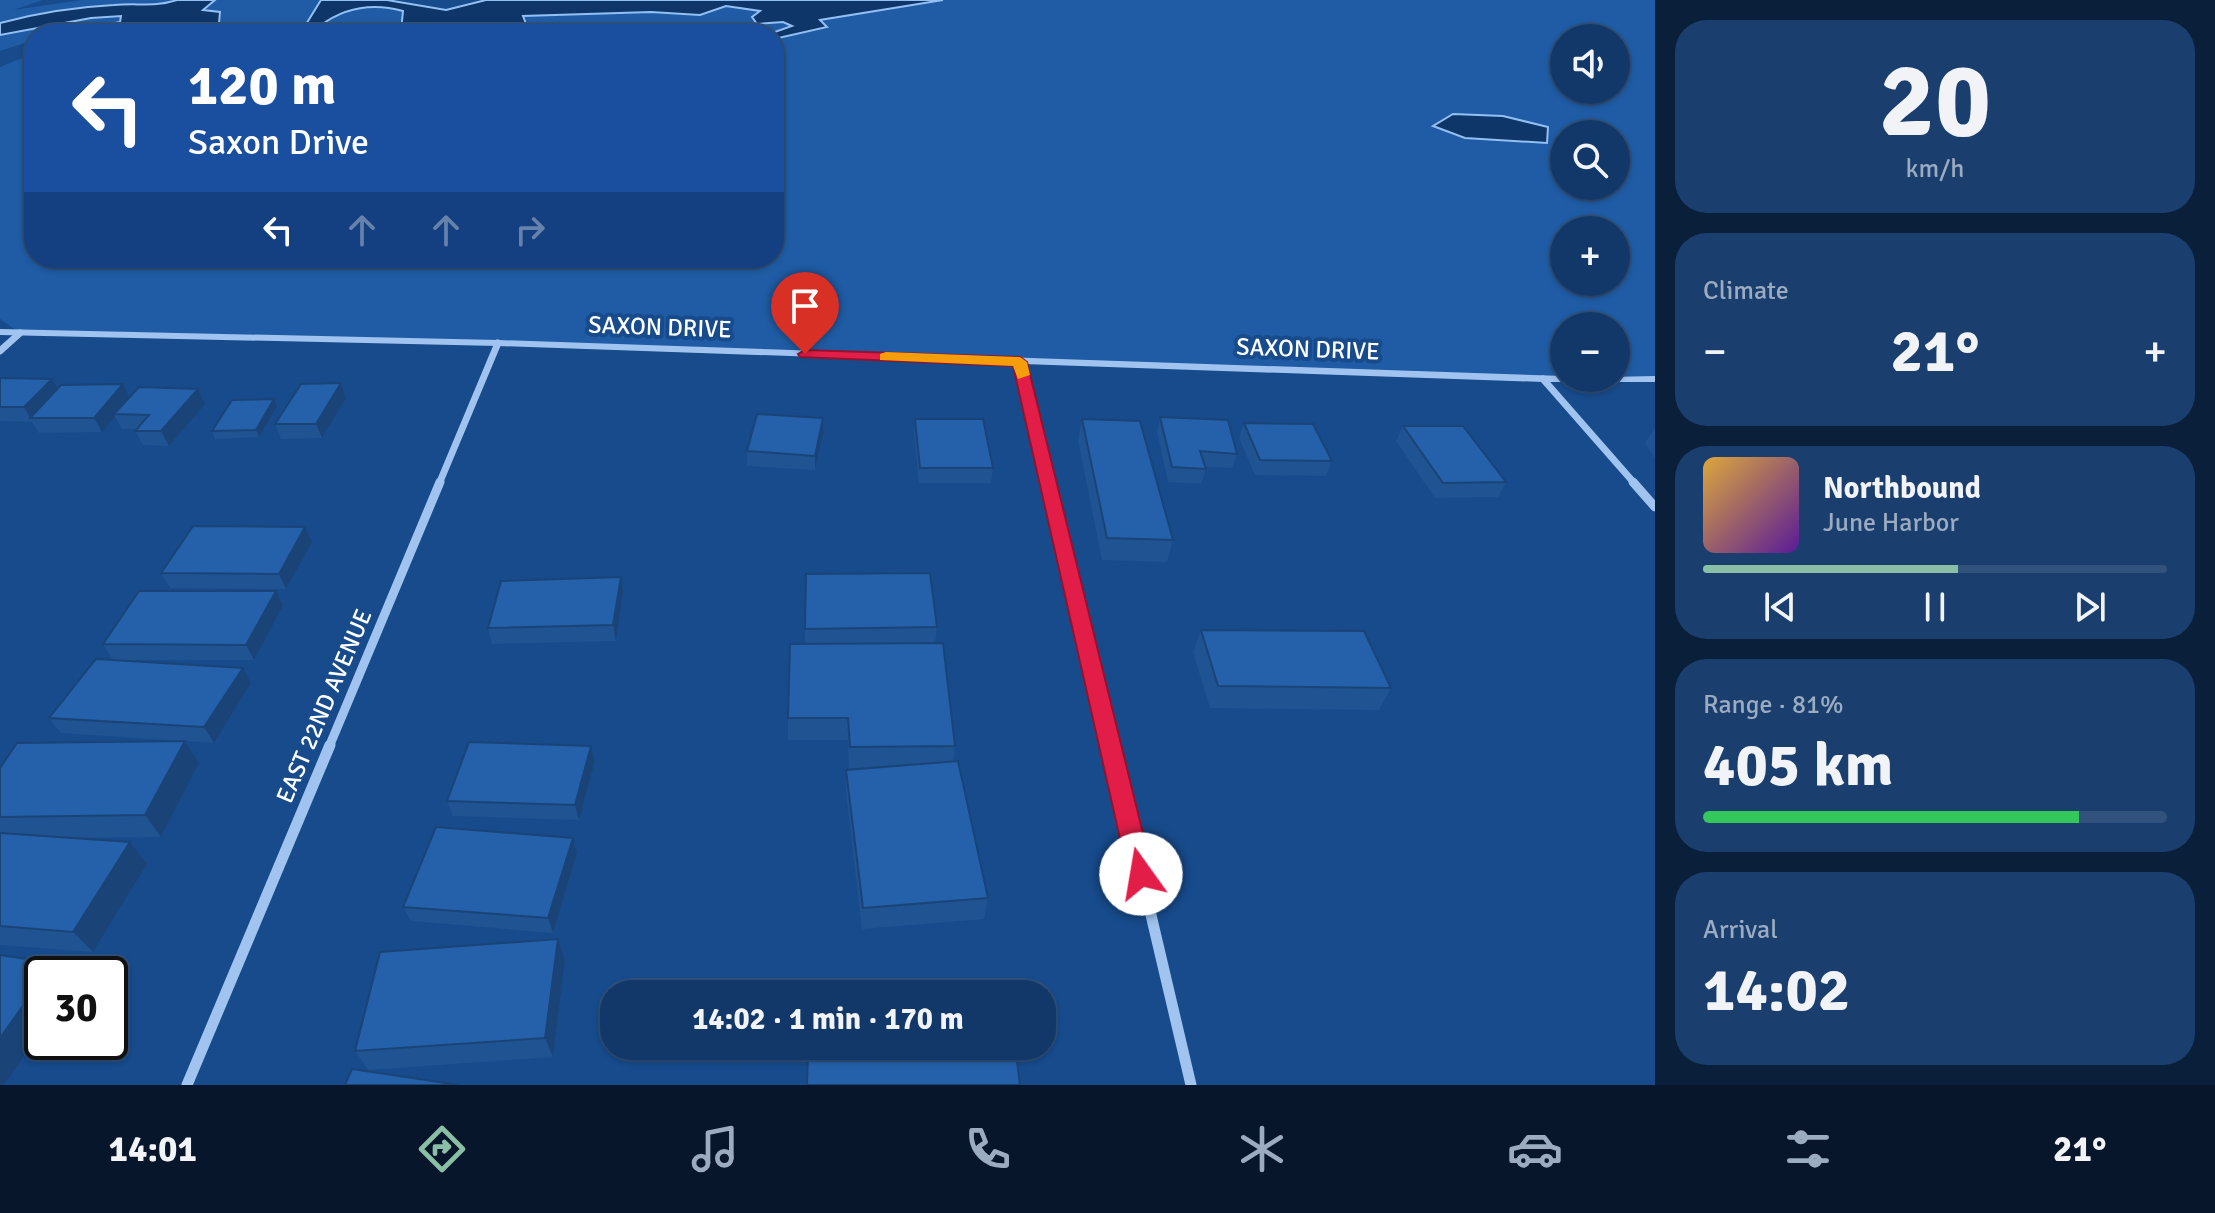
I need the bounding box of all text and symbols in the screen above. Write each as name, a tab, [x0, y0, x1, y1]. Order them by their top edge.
map controls	[1550, 24, 1630, 392]
button: sound	[1550, 24, 1630, 104]
text: 20	[1879, 37, 1991, 165]
text: 120 m	[188, 51, 336, 120]
icon: left	[56, 56, 160, 160]
text: Saxon Drive	[188, 120, 369, 165]
button: search	[1550, 120, 1630, 200]
text: km/h	[1906, 153, 1964, 185]
icon: left	[256, 208, 300, 252]
icon: ahead	[340, 208, 384, 252]
icon: ahead	[424, 208, 468, 252]
icon: right	[508, 208, 552, 252]
button: +	[1550, 216, 1630, 296]
pin	[771, 272, 839, 354]
text: Climate	[1703, 275, 1789, 307]
icon: arrive	[783, 284, 827, 328]
street label: SAXON DRIVE	[588, 310, 732, 344]
button: −	[1550, 312, 1630, 392]
text: 21°	[1891, 315, 1979, 389]
text: −	[1703, 325, 1727, 379]
text: +	[2143, 325, 2167, 379]
street label: SAXON DRIVE	[1236, 332, 1380, 366]
text: Northbound	[1823, 470, 1981, 507]
text: June Harbor	[1823, 507, 1959, 539]
icon: previous	[1758, 585, 1802, 629]
icon: pause	[1913, 585, 1957, 629]
icon: next	[2068, 585, 2112, 629]
street label: EAST 22ND AVENUE	[270, 604, 378, 808]
text: Range · 81%	[1703, 689, 1844, 721]
text: 405 km	[1703, 729, 1893, 803]
position arrow	[1099, 832, 1183, 916]
text: Arrival	[1703, 914, 1778, 946]
text: 14:02	[1703, 954, 1850, 1028]
speed limit sign: 30	[24, 956, 128, 1060]
text: 14:02 · 1 min · 170 m	[692, 1001, 964, 1038]
icon: directions	[414, 1121, 470, 1177]
icon: music	[687, 1121, 743, 1177]
icon: phone	[960, 1121, 1016, 1177]
icon: climate	[1234, 1121, 1290, 1177]
icon: car	[1507, 1121, 1563, 1177]
icon: filters	[1780, 1121, 1836, 1177]
text: 14:01	[109, 1127, 197, 1172]
text: 21°	[2053, 1127, 2106, 1172]

